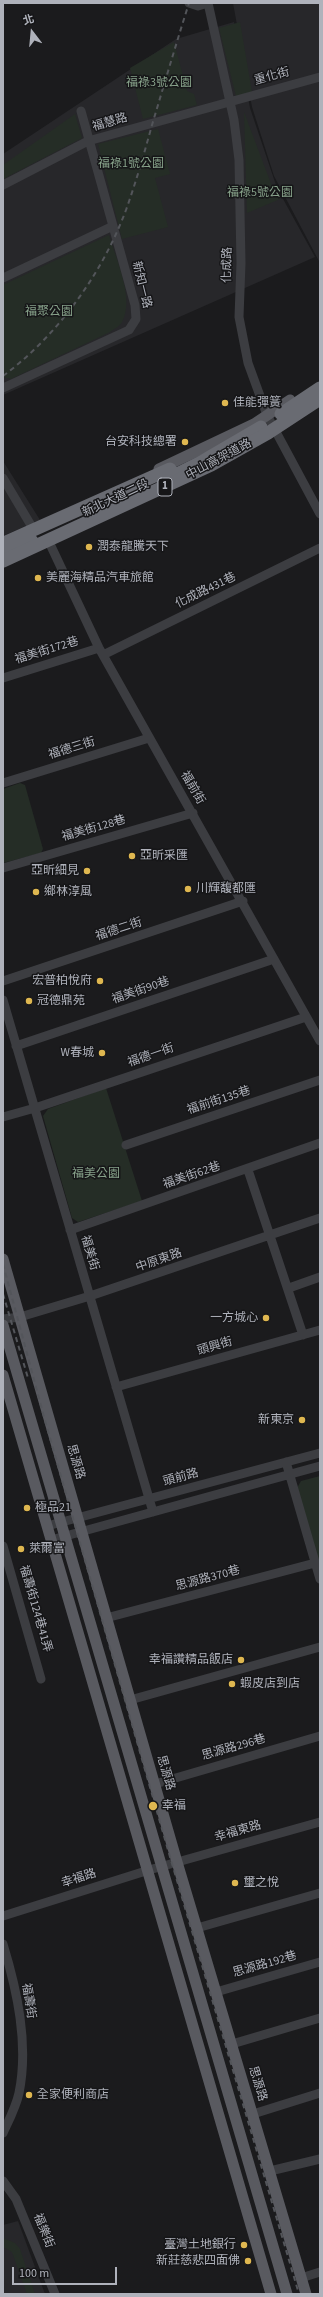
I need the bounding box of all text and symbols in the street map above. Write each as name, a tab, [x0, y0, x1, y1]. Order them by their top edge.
text: 北	[21, 11, 36, 29]
north arrow	[12, 12, 52, 52]
street label: 重化街	[253, 65, 291, 89]
park label: 福祿3號公園	[126, 76, 192, 90]
street label: 福慧路	[91, 111, 129, 135]
park label: 福祿1號公園	[98, 157, 164, 171]
park label: 福祿5號公園	[227, 186, 293, 200]
street label: 化成路	[220, 247, 236, 283]
street label: 新知一路	[128, 260, 154, 310]
park label: 福聚公園	[25, 305, 73, 319]
place label: 佳能彈簧	[233, 396, 281, 410]
marker: 佳能彈簧	[220, 398, 230, 408]
place label: 台安科技總署	[105, 435, 177, 449]
marker: 台安科技總署	[180, 437, 190, 447]
street label: 中山高架道路	[184, 437, 254, 483]
street label: 新北大道二段	[80, 477, 152, 521]
road number: 1	[158, 478, 172, 496]
place label: 潤泰龍騰天下	[97, 540, 169, 554]
marker: 潤泰龍騰天下	[84, 542, 94, 552]
street label: 化成路431巷	[173, 570, 239, 612]
place label: 美麗海精品汽車旅館	[46, 571, 154, 585]
marker: 美麗海精品汽車旅館	[33, 573, 43, 583]
street label: 福美街172巷	[13, 634, 81, 668]
street label: 福德三街	[47, 735, 97, 763]
street label: 福前街	[177, 769, 207, 807]
street label: 福美街128巷	[60, 813, 128, 845]
place label: 亞昕采匯	[140, 849, 188, 863]
marker: 亞昕采匯	[127, 851, 137, 861]
place label: 亞昕細見	[31, 864, 79, 878]
marker: 亞昕細見	[82, 866, 92, 876]
place label: 川輝馥都匯	[196, 882, 256, 896]
marker: 川輝馥都匯	[183, 884, 193, 894]
place label: 鄉林淳風	[44, 885, 92, 899]
marker: 鄉林淳風	[31, 887, 41, 897]
street label: 福德二街	[94, 916, 144, 944]
place label: 宏普柏悅府	[32, 974, 92, 988]
street label: 福美街90巷	[110, 974, 172, 1008]
marker: 宏普柏悅府	[95, 976, 105, 986]
place label: 冠德鼎苑	[37, 994, 85, 1008]
marker: 冠德鼎苑	[24, 996, 34, 1006]
street label: 福德一街	[126, 1041, 176, 1071]
place label: W春城	[61, 1046, 94, 1060]
marker: W春城	[97, 1048, 107, 1058]
street label: 福前街135巷	[185, 1084, 253, 1118]
street label: 福美街62巷	[161, 1159, 223, 1193]
park label: 福美公園	[72, 1167, 120, 1181]
street label: 福美街	[77, 1234, 101, 1272]
street label: 中原東路	[134, 1246, 184, 1276]
place label: 一方城心	[210, 1311, 258, 1325]
marker: 一方城心	[261, 1313, 271, 1323]
street label: 頭興街	[196, 1335, 234, 1359]
place label: 新東京	[258, 1413, 294, 1427]
marker: 新東京	[297, 1415, 307, 1425]
street label: 思源路	[63, 1443, 87, 1481]
street label: 頭前路	[162, 1466, 200, 1490]
place label: 極品21	[35, 1501, 71, 1515]
marker: 極品21	[22, 1503, 32, 1513]
place label: 萊爾富	[29, 1542, 65, 1556]
marker: 萊爾富	[16, 1544, 26, 1554]
street label: 福壽街124巷41弄	[16, 1564, 54, 1654]
street label: 思源路370巷	[174, 1564, 242, 1594]
place label: 幸福讚精品飯店	[149, 1653, 233, 1667]
marker: 幸福讚精品飯店	[236, 1655, 246, 1665]
place label: 蝦皮店到店	[240, 1677, 300, 1691]
marker: 蝦皮店到店	[227, 1679, 237, 1689]
street label: 思源路296巷	[200, 1732, 268, 1764]
street label: 思源路	[153, 1754, 177, 1792]
place label: 幸福	[162, 1799, 186, 1813]
marker: 幸福	[147, 1800, 159, 1812]
street label: 幸福東路	[213, 1818, 263, 1846]
street label: 幸福路	[60, 1867, 98, 1891]
place label: 璽之悅	[243, 1876, 279, 1890]
marker: 璽之悅	[230, 1878, 240, 1888]
street label: 思源路192巷	[231, 1949, 299, 1981]
street label: 福壽街	[18, 1982, 38, 2020]
street label: 思源路	[245, 2065, 269, 2103]
place label: 全家便利商店	[37, 2088, 109, 2102]
marker: 全家便利商店	[24, 2090, 34, 2100]
street label: 福樂街	[30, 2212, 56, 2250]
place label: 臺灣土地銀行	[164, 2238, 236, 2252]
marker: 臺灣土地銀行	[239, 2240, 249, 2250]
place label: 新莊慈悲四面佛	[156, 2254, 240, 2268]
marker: 新莊慈悲四面佛	[243, 2256, 253, 2266]
scale bar	[14, 2259, 119, 2285]
text: 100 m	[19, 2265, 49, 2282]

